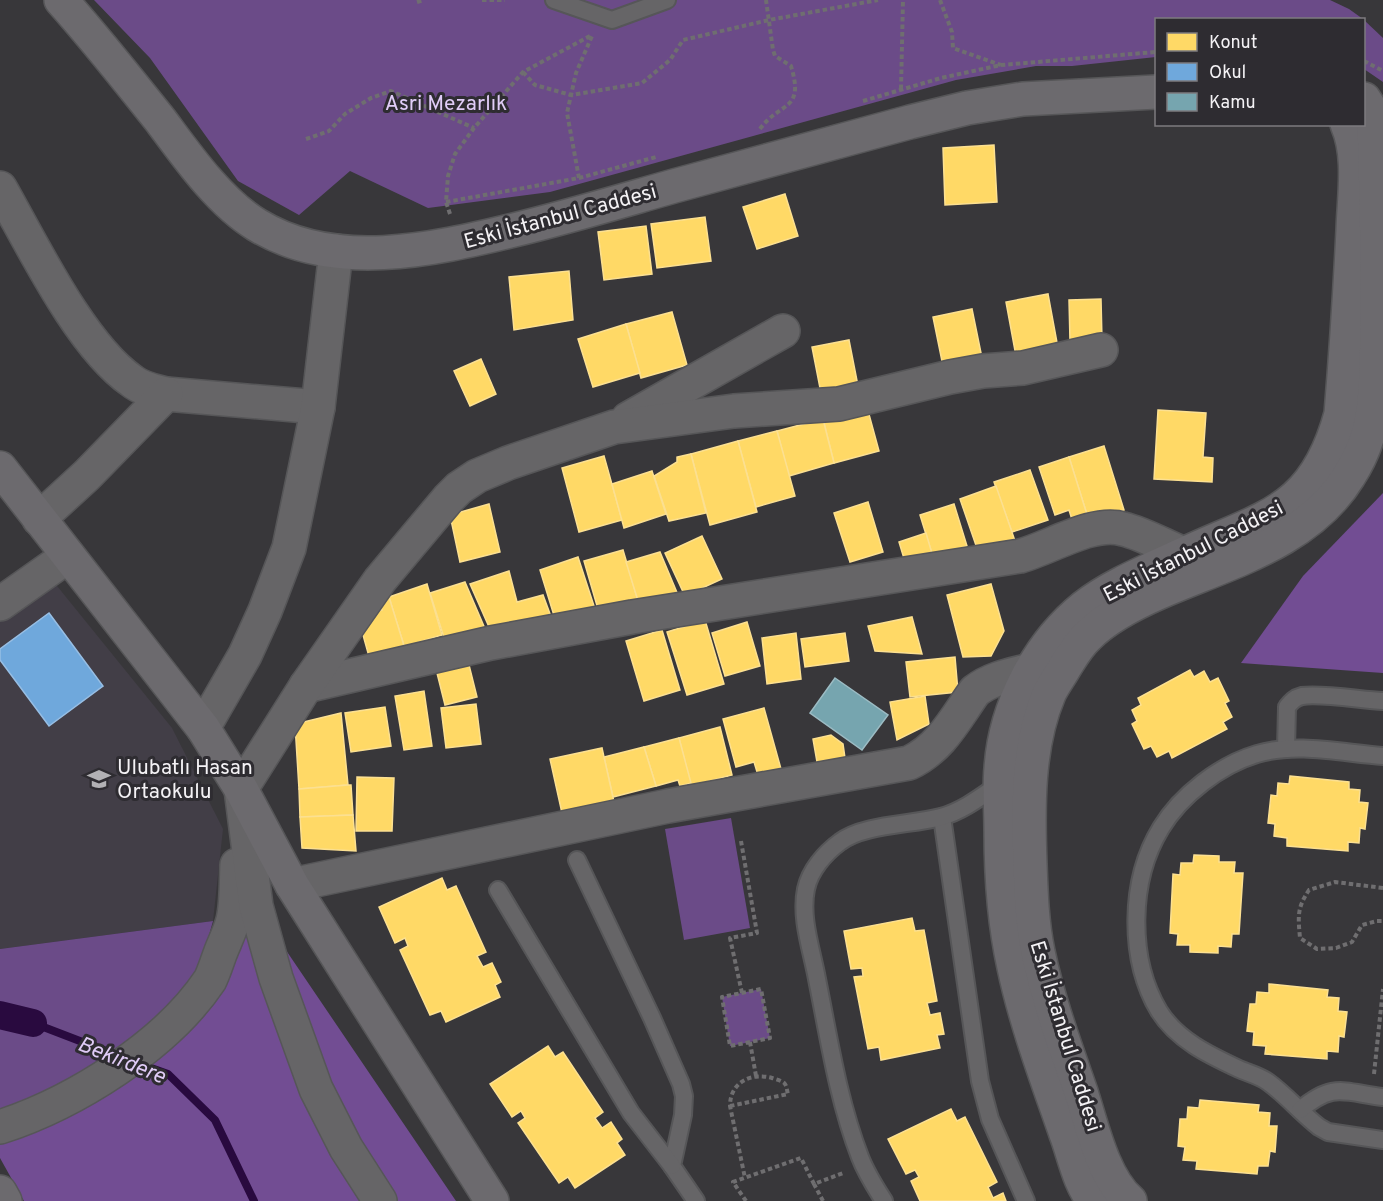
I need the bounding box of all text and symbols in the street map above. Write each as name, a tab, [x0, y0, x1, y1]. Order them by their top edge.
legend	[1155, 18, 1365, 126]
text: Konut	[1209, 32, 1257, 55]
text: Okul	[1209, 62, 1246, 85]
park label: Asri Mezarlık	[385, 91, 507, 118]
text: Kamu	[1209, 92, 1256, 115]
street label: Eski İstanbul Caddesi	[461, 179, 660, 256]
street label: Eski İstanbul Caddesi	[1099, 495, 1288, 609]
place label: Ulubatlı Hasan Ortaokulu	[117, 755, 253, 806]
school or university icon: Ulubatlı Hasan Ortaokulu	[86, 766, 112, 792]
street label: Eski İstanbul Caddesi	[1023, 938, 1106, 1135]
water label: Bekirdere	[73, 1032, 169, 1091]

